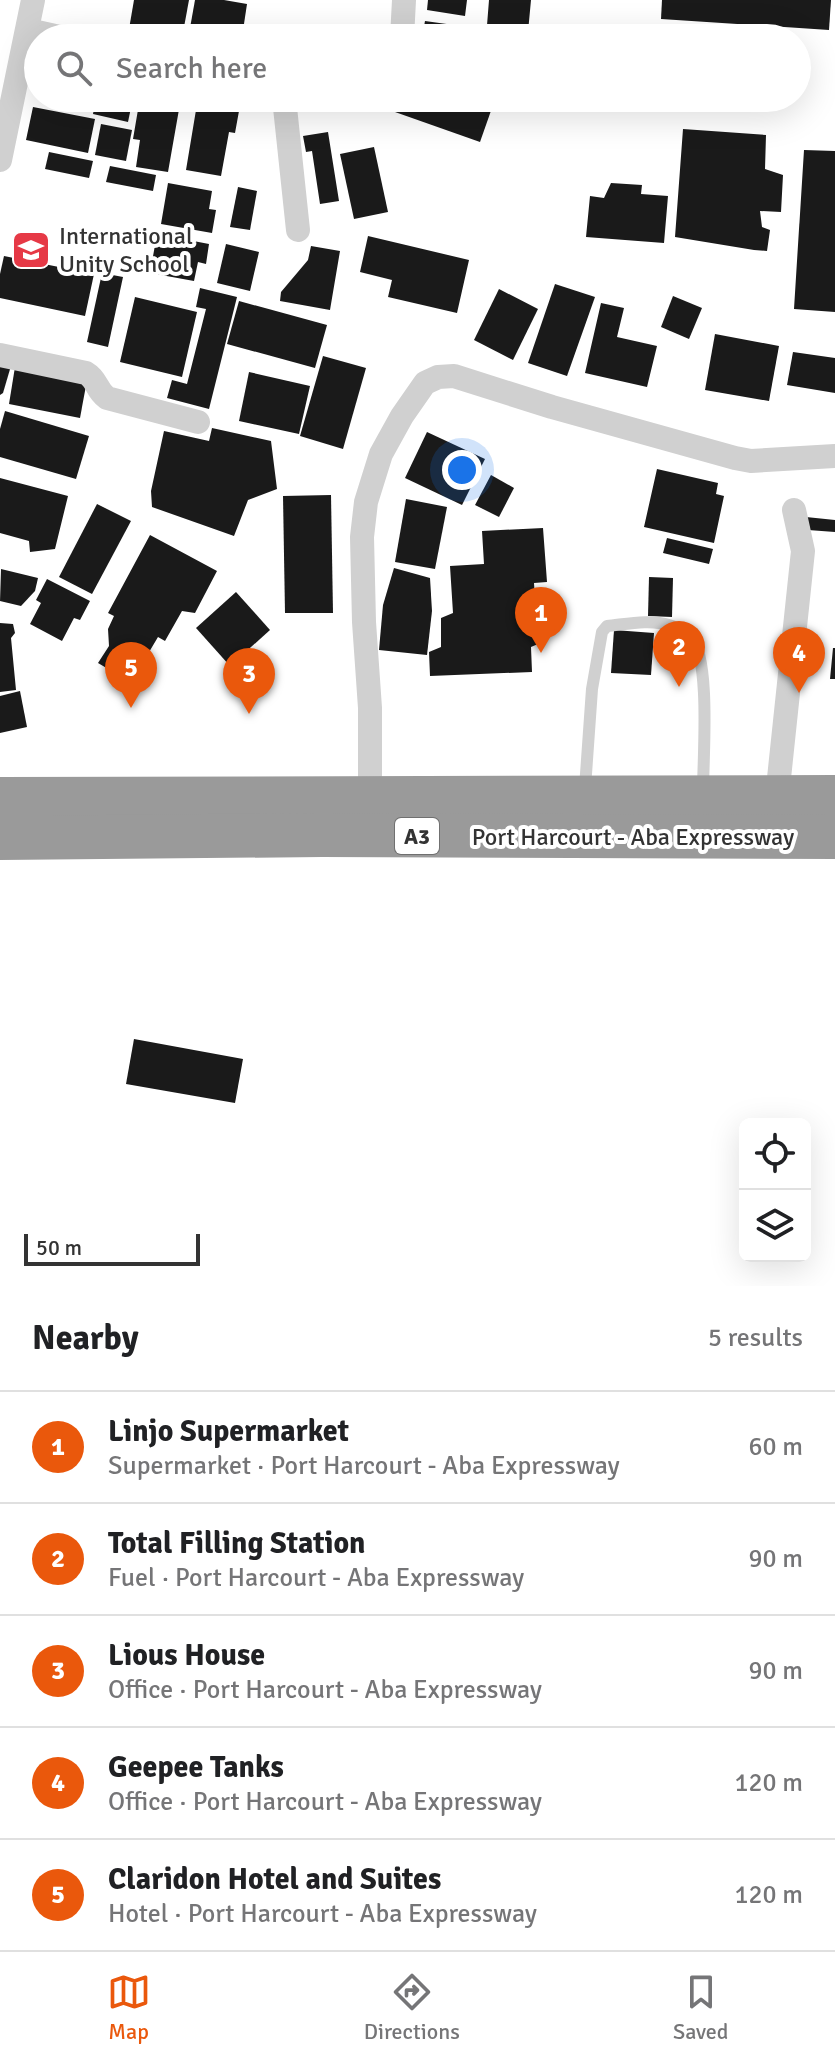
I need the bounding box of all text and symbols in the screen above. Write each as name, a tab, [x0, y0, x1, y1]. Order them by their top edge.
search box	[24, 24, 811, 112]
icon: search	[52, 46, 96, 90]
text: Search here	[116, 50, 267, 87]
place label: International Unity School	[59, 221, 193, 279]
school or university icon: International Unity School	[10, 229, 52, 271]
your location	[442, 450, 482, 490]
pin: 1	[515, 587, 567, 653]
pin: 2	[653, 621, 705, 687]
pin: 4	[773, 627, 825, 693]
pin: 5	[105, 642, 157, 708]
pin: 3	[223, 648, 275, 714]
road number: A3	[395, 818, 439, 854]
street label: Port Harcourt - Aba Expressway	[472, 822, 794, 852]
map controls	[739, 1118, 811, 1262]
button: locate	[739, 1118, 811, 1190]
button: layers	[739, 1190, 811, 1262]
scale bar	[24, 1230, 200, 1266]
text: 50 m	[36, 1234, 82, 1261]
text: Nearby	[32, 1317, 139, 1359]
text: 5 results	[708, 1322, 803, 1354]
text: Linjo Supermarket	[108, 1413, 349, 1450]
text: 1	[51, 1431, 65, 1463]
text: 60 m	[748, 1431, 803, 1463]
text: Supermarket · Port Harcourt - Aba Expressway	[108, 1450, 620, 1482]
text: Total Filling Station	[108, 1525, 365, 1562]
text: 2	[51, 1543, 65, 1575]
text: 90 m	[748, 1543, 803, 1575]
text: Fuel · Port Harcourt - Aba Expressway	[108, 1562, 524, 1594]
text: Lious House	[108, 1637, 265, 1674]
text: 3	[51, 1655, 65, 1687]
text: 90 m	[748, 1655, 803, 1687]
text: Office · Port Harcourt - Aba Expressway	[108, 1674, 542, 1706]
text: Geepee Tanks	[108, 1749, 284, 1786]
text: 4	[51, 1767, 65, 1799]
text: 120 m	[734, 1767, 803, 1799]
text: Office · Port Harcourt - Aba Expressway	[108, 1786, 542, 1818]
text: Claridon Hotel and Suites	[108, 1861, 441, 1898]
text: 5	[51, 1879, 65, 1911]
text: 120 m	[734, 1879, 803, 1911]
text: Hotel · Port Harcourt - Aba Expressway	[108, 1898, 537, 1930]
tab: Map	[107, 1970, 151, 2045]
tab: Directions	[364, 1970, 460, 2045]
tab: Saved	[673, 1970, 728, 2045]

